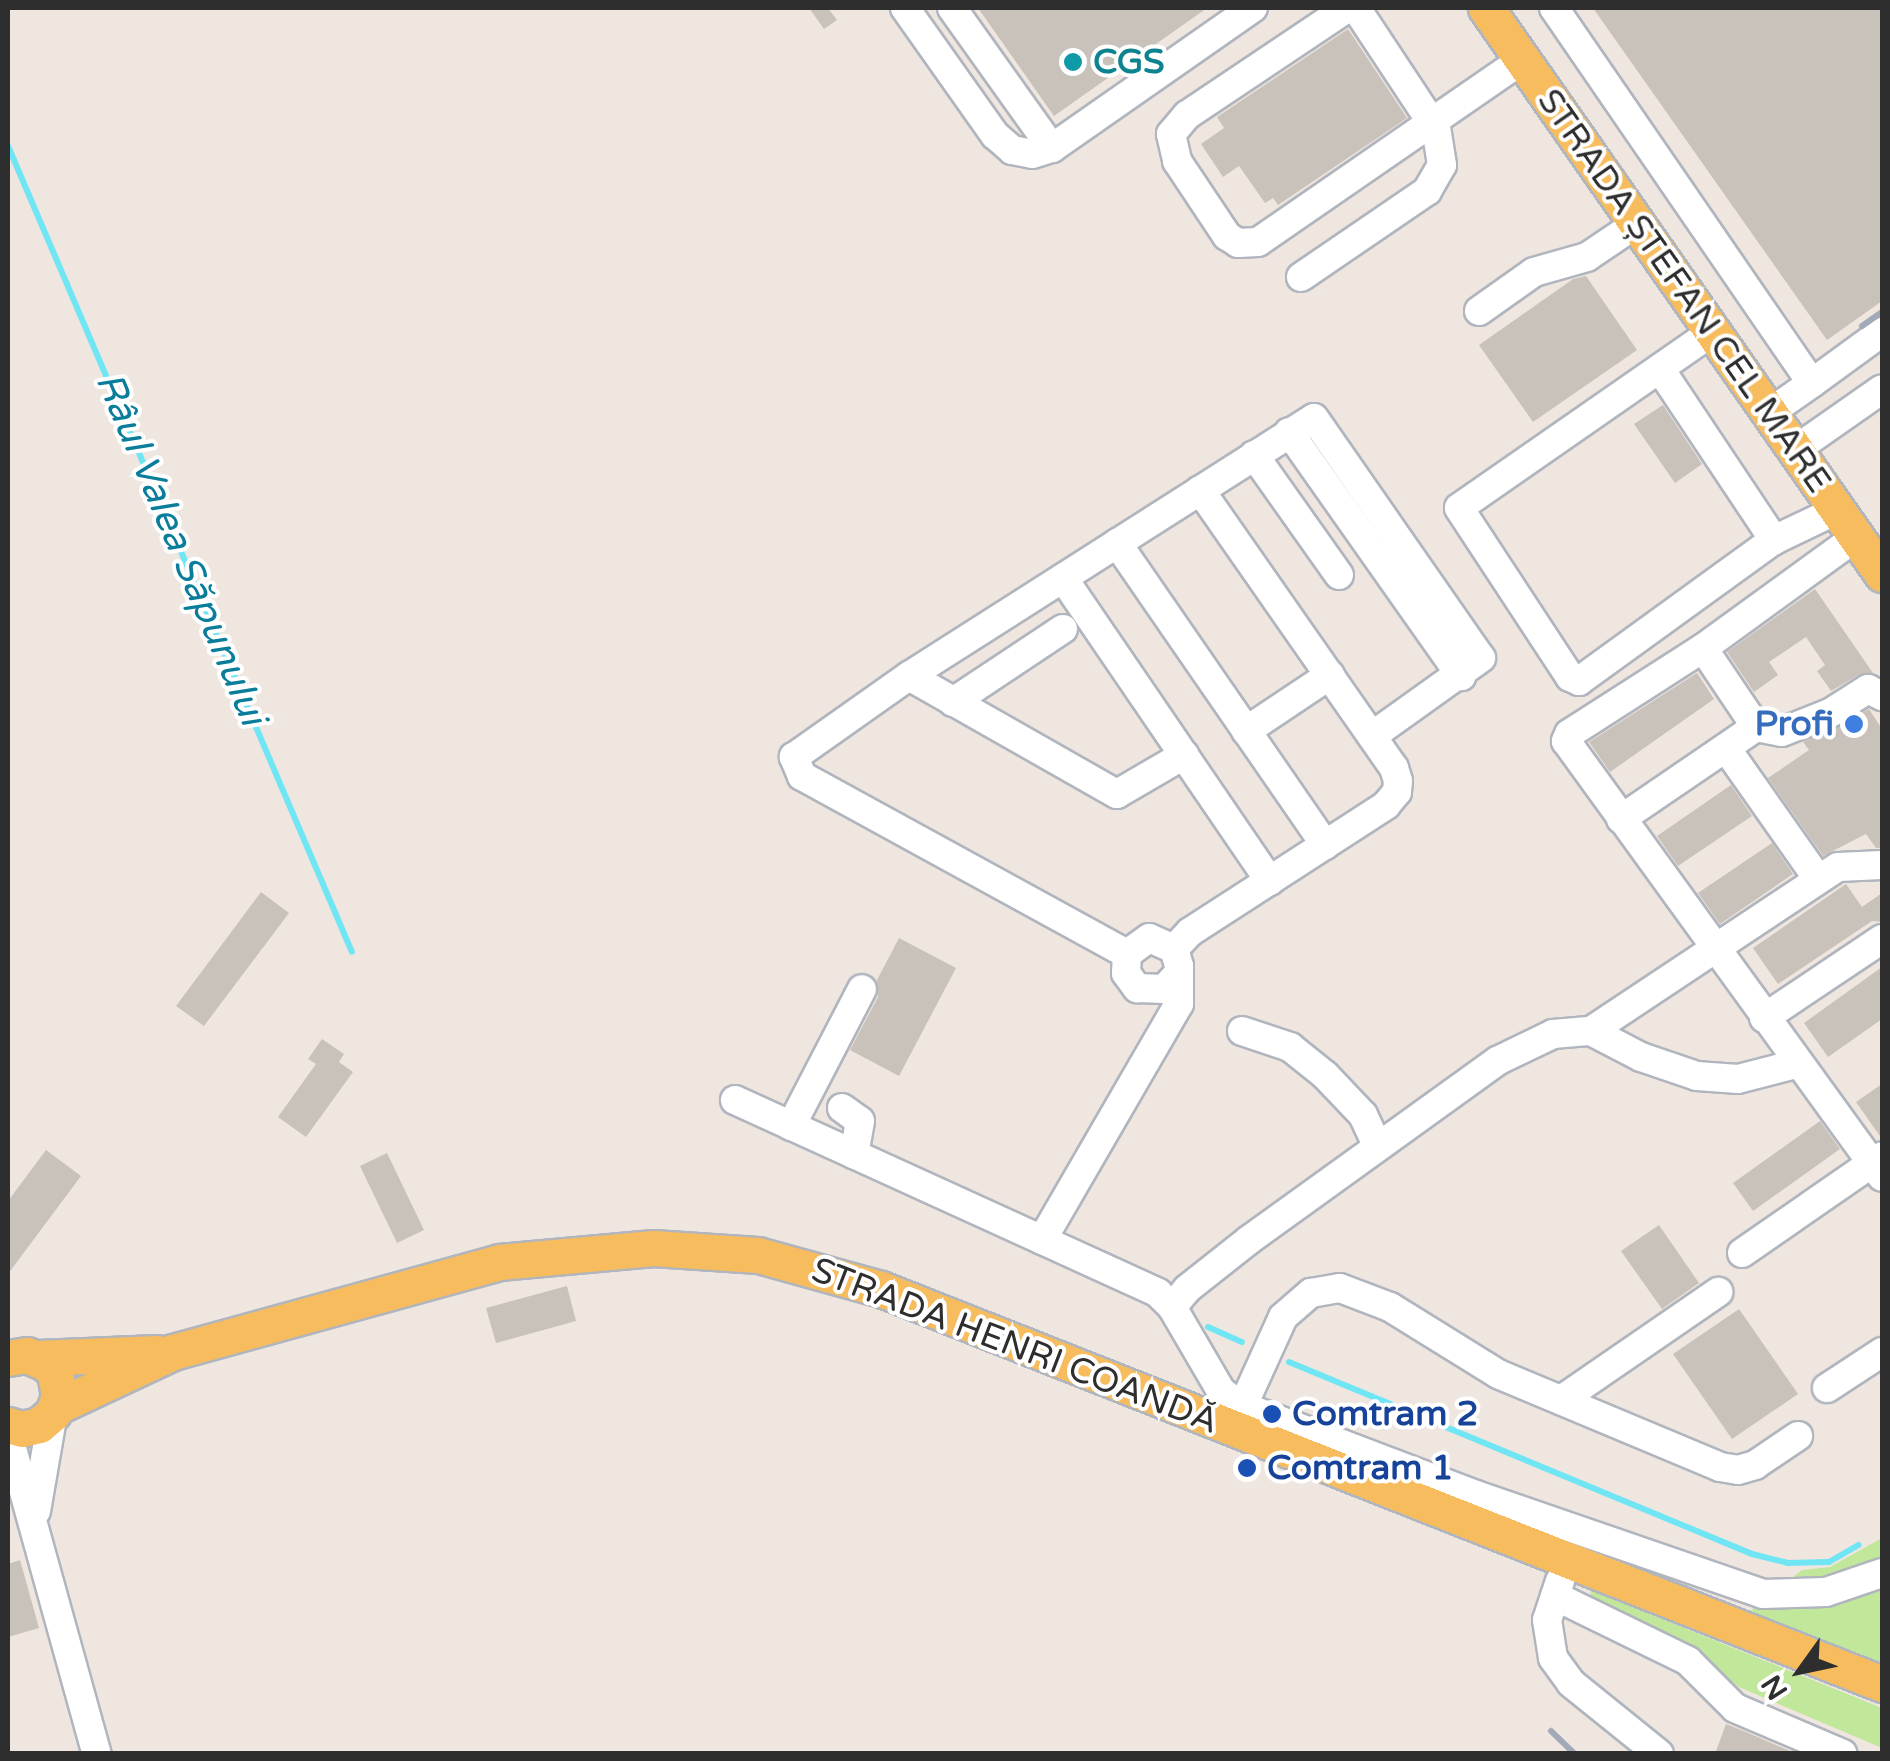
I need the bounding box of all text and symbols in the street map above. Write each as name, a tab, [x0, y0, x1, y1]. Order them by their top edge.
place label: CGS	[1093, 41, 1165, 83]
marker: CGS	[1062, 51, 1084, 73]
street label: STRADA ȘTEFAN CEL MARE	[1528, 81, 1840, 501]
water label: Râul Valea Săpunului	[85, 366, 275, 732]
place label: Profi	[1754, 703, 1834, 745]
marker: Profi	[1843, 713, 1865, 735]
street label: STRADA HENRI COANDĂ	[806, 1249, 1224, 1443]
place label: Comtram 2	[1292, 1393, 1478, 1435]
marker: Comtram 2	[1261, 1403, 1283, 1425]
place label: Comtram 1	[1267, 1447, 1453, 1489]
marker: Comtram 1	[1236, 1457, 1258, 1479]
north arrow	[1750, 1621, 1850, 1721]
text: N	[1754, 1669, 1795, 1706]

